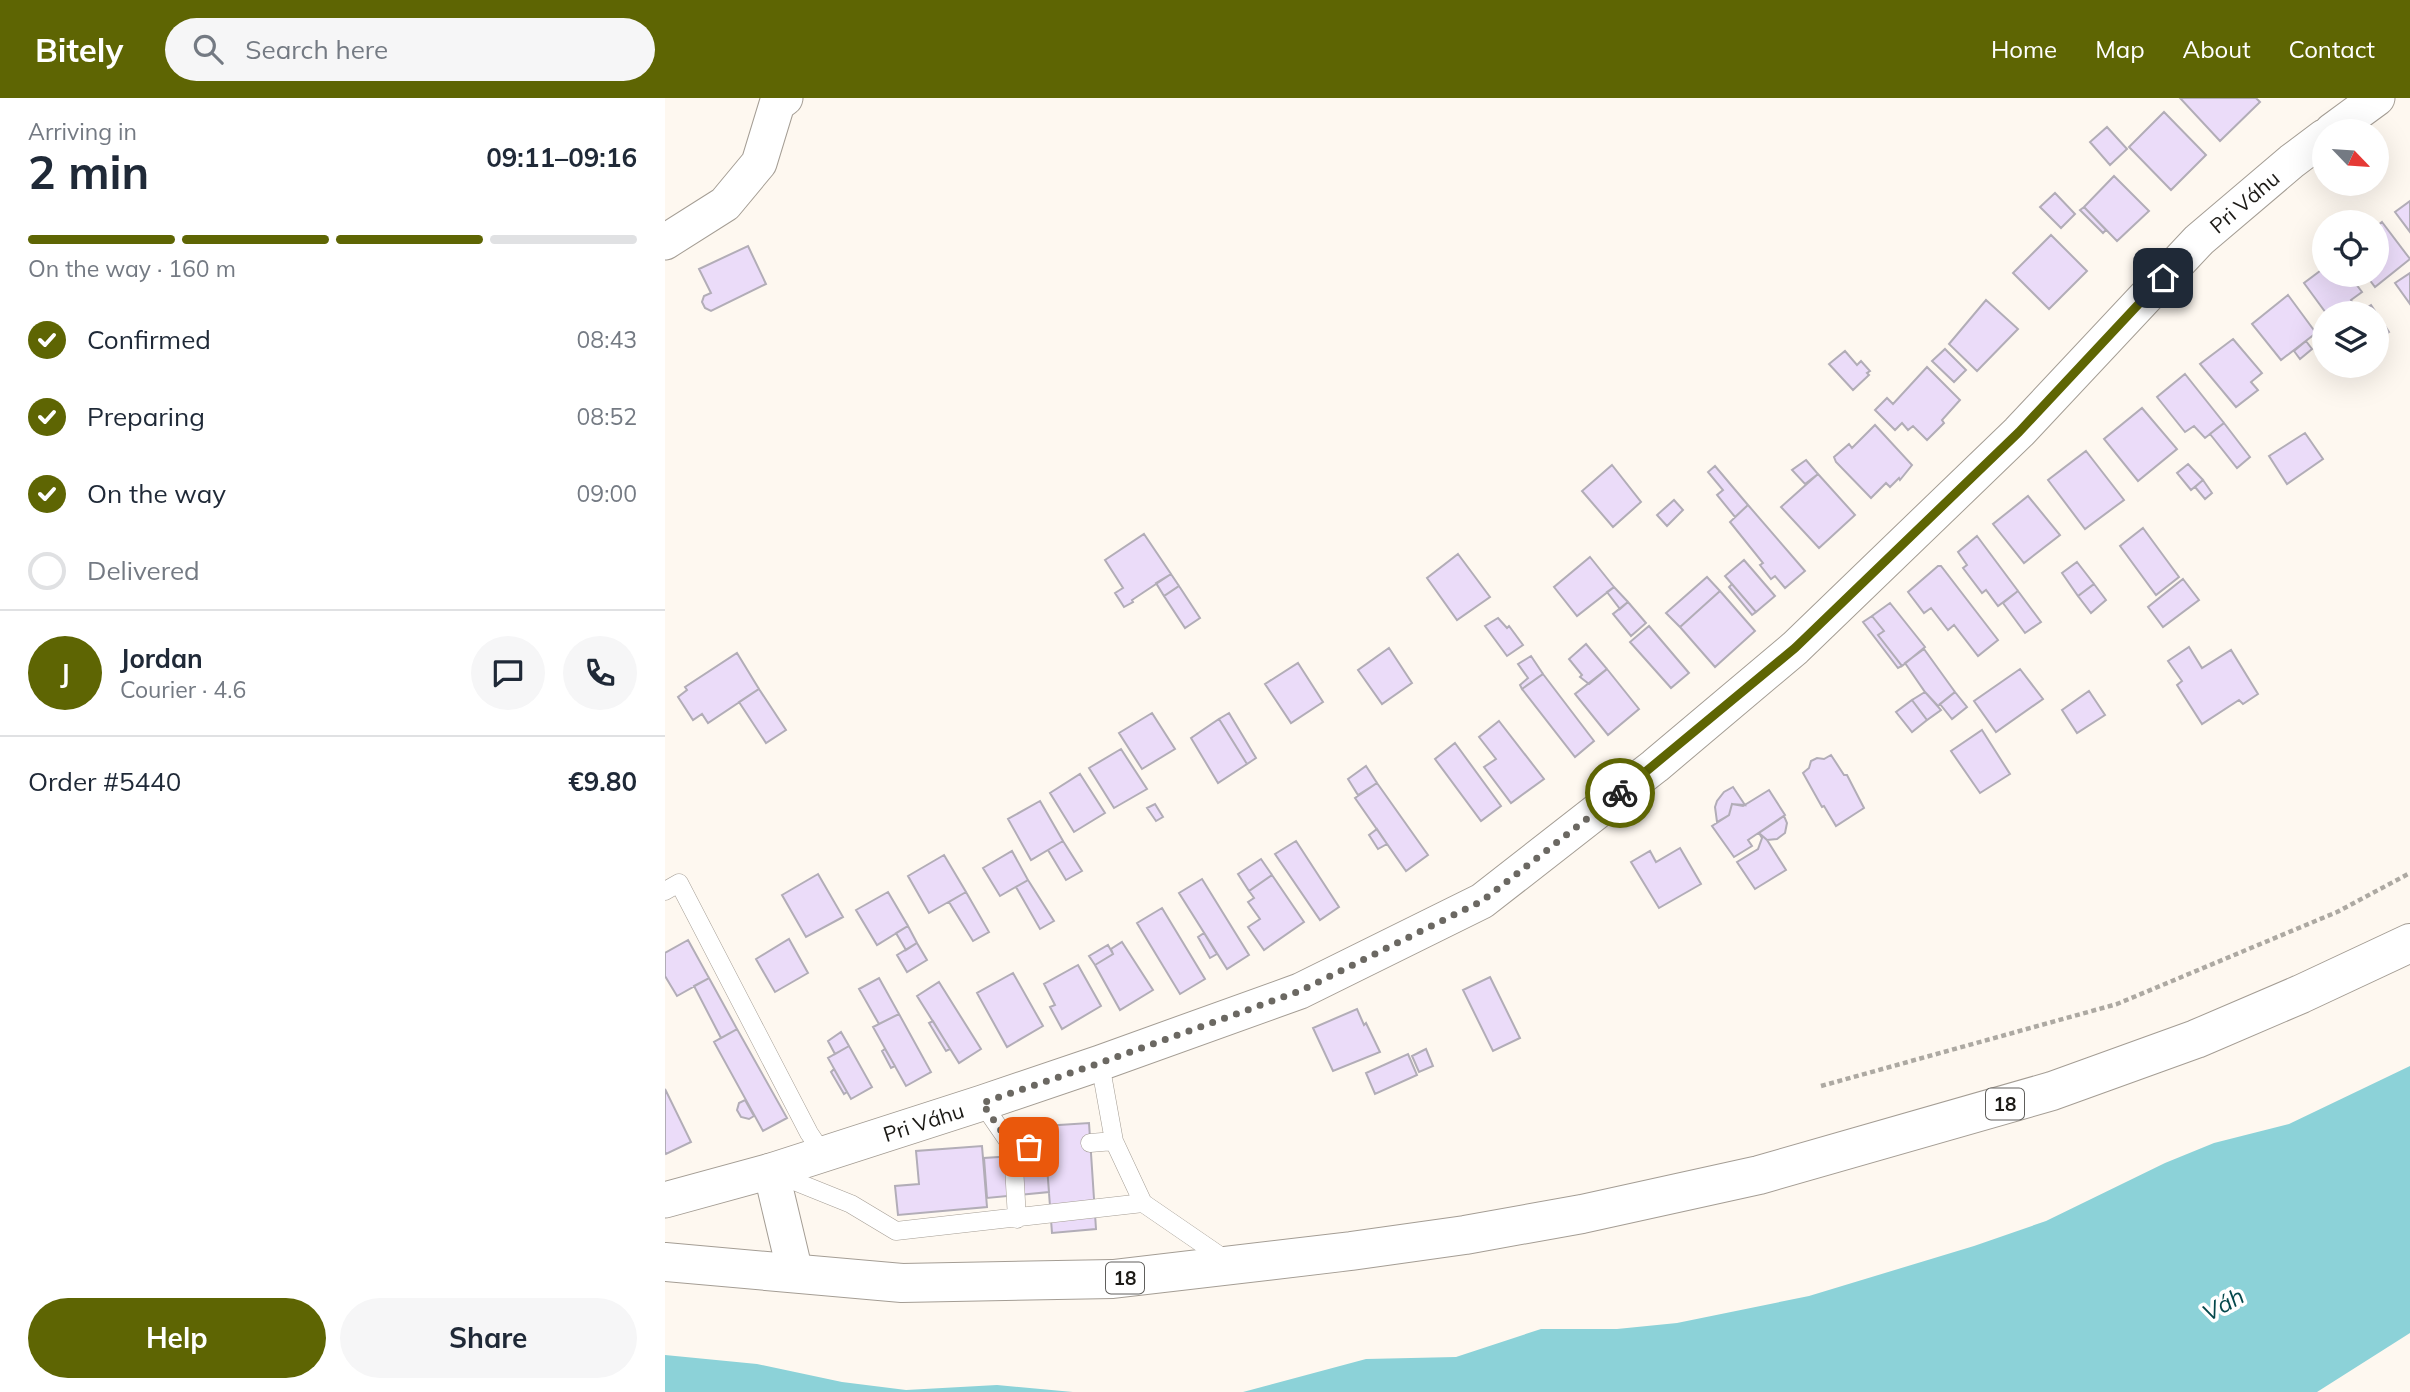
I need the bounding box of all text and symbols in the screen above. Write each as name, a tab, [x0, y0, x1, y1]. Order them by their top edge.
search box	[165, 18, 655, 81]
text: Bitely	[35, 29, 123, 70]
icon: search	[189, 30, 227, 68]
text: Search here	[245, 33, 388, 66]
text: Home	[1991, 34, 2057, 64]
text: Map	[2095, 34, 2145, 64]
text: About	[2183, 34, 2251, 64]
text: Contact	[2289, 34, 2375, 64]
text: Arriving in	[28, 117, 137, 146]
north arrow	[2312, 119, 2389, 196]
map controls	[2312, 119, 2389, 378]
text: 09:11–09:16	[486, 141, 637, 174]
text: 2 min	[28, 143, 149, 201]
street label: Pri Váhu	[2204, 165, 2284, 238]
button: locate	[2312, 210, 2389, 287]
pin	[2133, 248, 2193, 308]
text: On the way · 160 m	[28, 254, 236, 283]
icon: home	[2144, 259, 2182, 297]
button: layers	[2312, 301, 2389, 378]
icon: check	[28, 321, 66, 359]
text: Confirmed	[87, 323, 211, 356]
text: 08:43	[577, 325, 637, 354]
icon: check	[28, 398, 66, 436]
text: Preparing	[87, 400, 205, 433]
text: 08:52	[577, 402, 637, 431]
icon: check	[28, 475, 66, 513]
text: On the way	[87, 477, 226, 510]
text: 09:00	[577, 479, 637, 508]
text: Delivered	[87, 554, 200, 587]
button: chat	[471, 636, 545, 710]
button: phone	[563, 636, 637, 710]
text: Jordan	[120, 642, 203, 675]
text: J	[60, 657, 70, 690]
text: Courier · 4.6	[120, 675, 246, 704]
courier	[1585, 758, 1655, 828]
text: Order #5440	[28, 765, 181, 798]
text: €9.80	[568, 765, 637, 798]
icon: bike	[1601, 774, 1639, 812]
road number: 18	[1986, 1088, 2024, 1120]
street label: Pri Váhu	[880, 1097, 967, 1147]
pin	[999, 1117, 1059, 1177]
icon: bag	[1010, 1128, 1048, 1166]
road number: 18	[1106, 1262, 1144, 1294]
water label: Váh	[2197, 1281, 2249, 1327]
button: Help	[28, 1298, 326, 1378]
button: Share	[340, 1298, 637, 1378]

